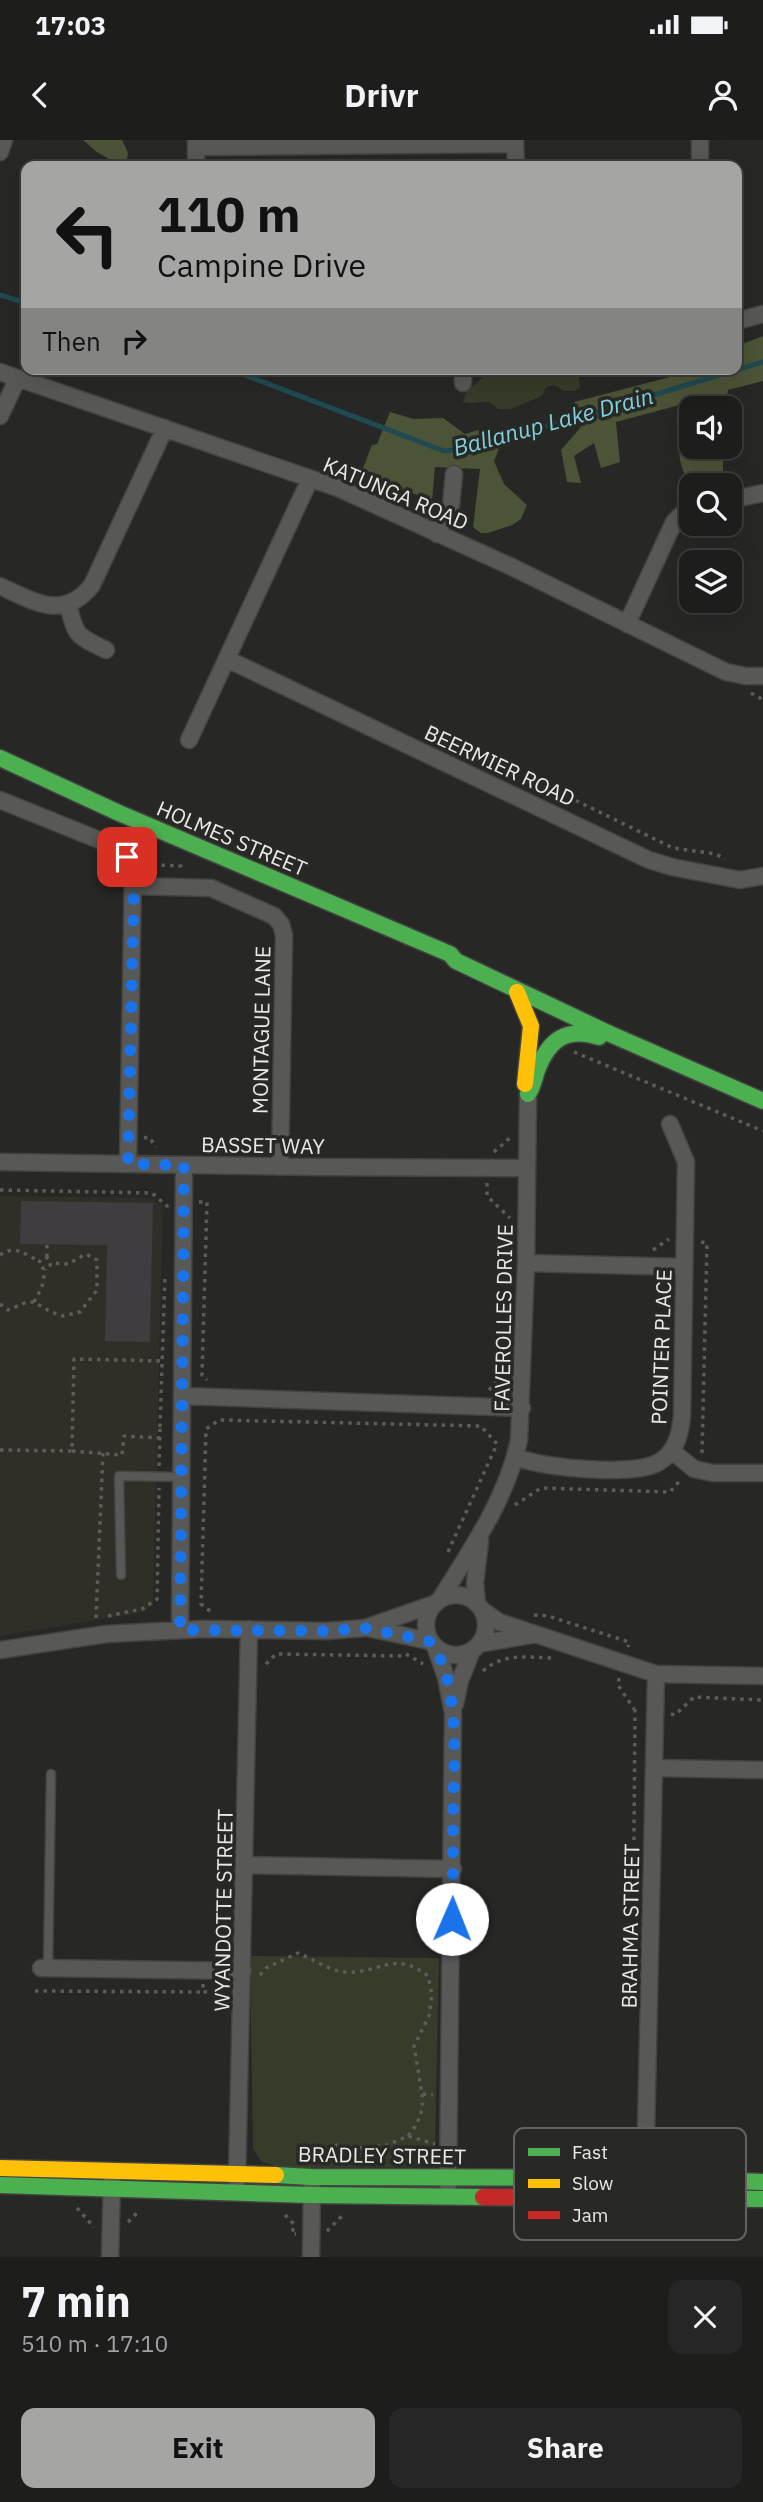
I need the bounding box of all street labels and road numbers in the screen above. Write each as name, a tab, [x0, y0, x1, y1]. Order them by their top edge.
street label: KATUNGA ROAD	[319, 450, 473, 536]
street label: BEERMIER ROAD	[420, 718, 580, 812]
street label: HOLMES STREET	[153, 794, 311, 882]
street label: MONTAGUE LANE	[246, 946, 276, 1114]
street label: BASSET WAY	[201, 1130, 326, 1160]
street label: FAVEROLLES DRIVE	[487, 1224, 519, 1412]
street label: POINTER PLACE	[644, 1269, 678, 1425]
street label: WYANDOTTE STREET	[207, 1808, 239, 2012]
street label: BRAHMA STREET	[615, 1843, 645, 2009]
street label: BRADLEY STREET	[298, 2140, 466, 2170]

